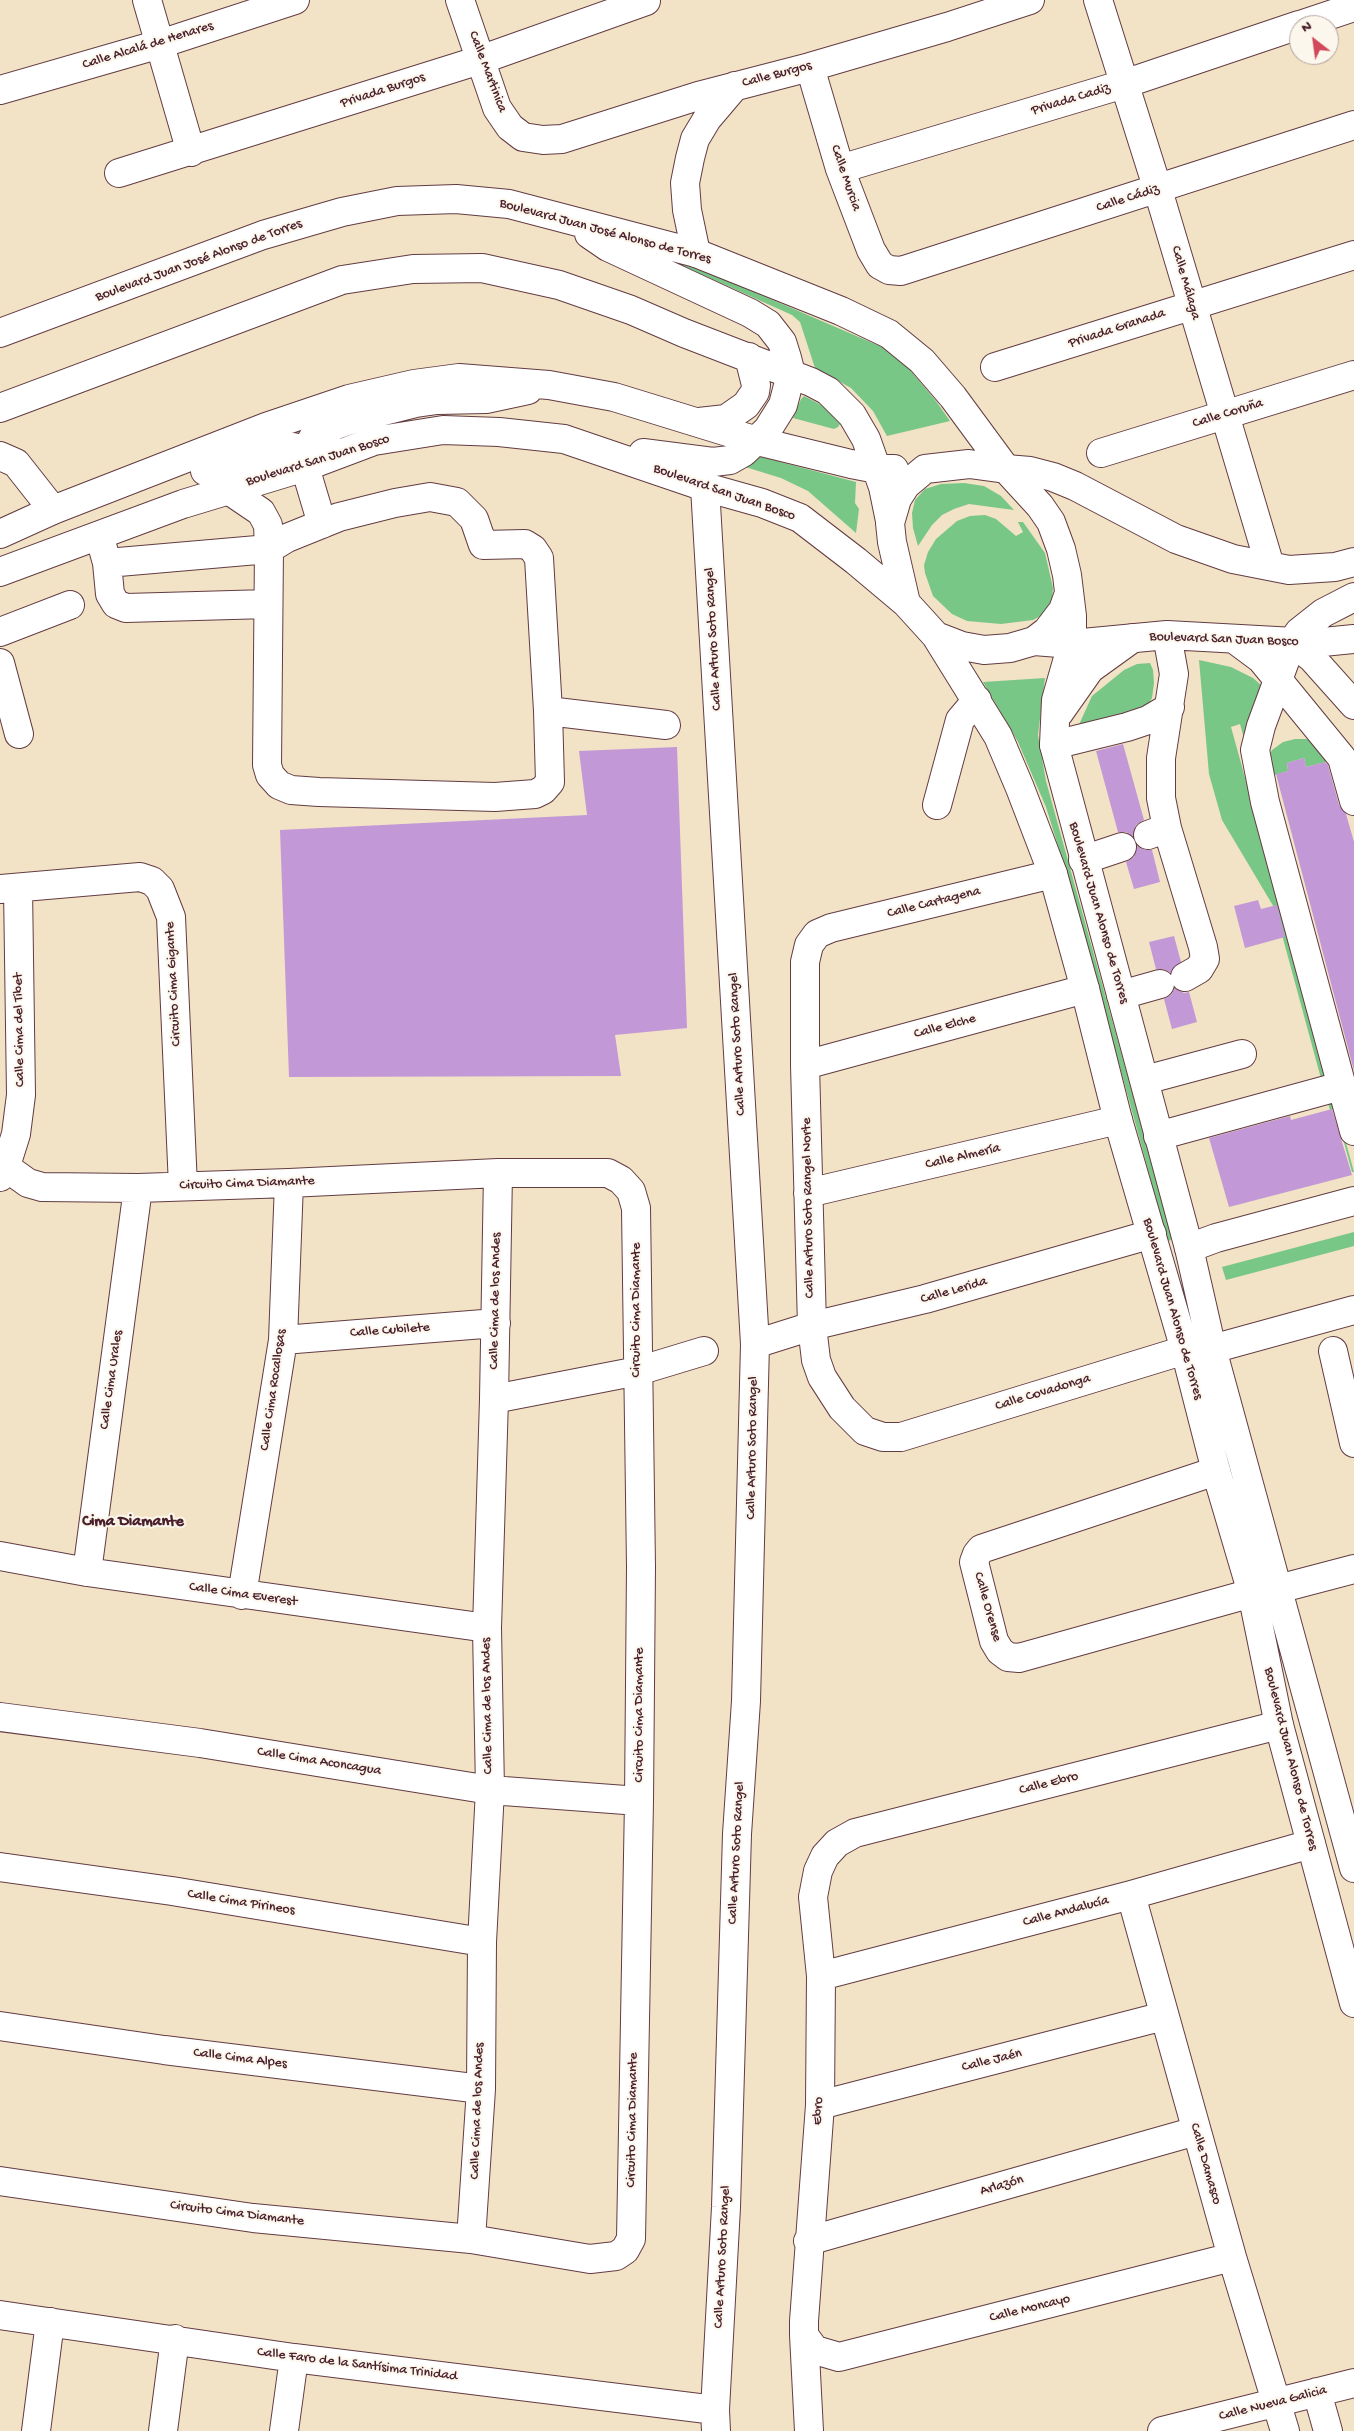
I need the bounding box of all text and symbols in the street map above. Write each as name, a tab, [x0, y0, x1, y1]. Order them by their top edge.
north arrow	[1289, 15, 1339, 65]
street label: Calle Alcalá de Henares	[81, 18, 215, 74]
text: N	[1299, 18, 1315, 37]
street label: Calle Martinica	[464, 29, 510, 115]
street label: Calle Burgos	[740, 58, 814, 92]
street label: Privada Burgos	[339, 69, 427, 113]
street label: Privada Cadiz	[1029, 80, 1113, 120]
street label: Calle Murcia	[826, 143, 864, 213]
street label: Calle Cádiz	[1095, 181, 1161, 217]
street label: Boulevard Juan José Alonso de Torres	[497, 196, 713, 268]
street label: Boulevard Juan José Alonso de Torres	[93, 216, 305, 306]
street label: Calle Málaga	[1166, 244, 1204, 322]
street label: Privada Granada	[1066, 305, 1168, 353]
street label: Calle Coruña	[1191, 395, 1265, 433]
street label: Boulevard San Juan Bosco	[244, 431, 392, 491]
street label: Boulevard San Juan Bosco	[651, 461, 797, 525]
street label: Calle Arturo Soto Rangel	[702, 567, 726, 711]
street label: Boulevard San Juan Bosco	[1149, 629, 1299, 651]
street label: Boulevard Juan Alonso de Torres	[1064, 820, 1132, 1006]
street label: Calle Cartagena	[886, 883, 982, 923]
street label: Circuito Cima Gigante	[162, 921, 186, 1047]
street label: Calle Arturo Soto Rangel	[726, 972, 750, 1116]
street label: Calle Cima del Tibet	[11, 973, 29, 1087]
street label: Calle Elche	[912, 1011, 978, 1043]
street label: Calle Arturo Soto Rangel Norte	[799, 1117, 819, 1299]
street label: Calle Almería	[924, 1140, 1002, 1174]
street label: Circuito Cima Diamante	[179, 1173, 315, 1195]
street label: Boulevard Juan Alonso de Torres	[1138, 1216, 1206, 1402]
street label: Calle Cima de los Andes	[486, 1232, 506, 1370]
street label: Circuito Cima Diamante	[629, 1242, 645, 1378]
street label: Calle Lerida	[919, 1274, 989, 1308]
street label: Calle Cubilete	[350, 1320, 430, 1342]
street label: Calle Cima Rocallosas	[257, 1328, 291, 1452]
street label: Calle Cima Urales	[97, 1329, 127, 1431]
street label: Calle Covadonga	[993, 1371, 1093, 1415]
street label: Calle Arturo Soto Rangel	[743, 1376, 763, 1520]
district label: Cima Diamante	[82, 1513, 184, 1533]
street label: Calle Orense	[969, 1570, 1005, 1644]
street label: Calle Cima Everest	[188, 1579, 298, 1611]
street label: Calle Cima de los Andes	[478, 1637, 498, 1775]
street label: Circuito Cima Diamante	[632, 1647, 648, 1783]
street label: Boulevard Juan Alonso de Torres	[1259, 1666, 1321, 1852]
street label: Calle Cima Aconcagua	[256, 1744, 382, 1780]
street label: Calle Ebro	[1018, 1769, 1080, 1799]
street label: Calle Arturo Soto Rangel	[725, 1781, 749, 1925]
street label: Calle Cima Pirineos	[186, 1886, 296, 1920]
street label: Calle Andalucía	[1021, 1892, 1111, 1932]
street label: Calle Cima de los Andes	[467, 2042, 489, 2180]
street label: Calle Cima Alpes	[192, 2045, 288, 2073]
street label: Calle Jaén	[960, 2045, 1024, 2077]
street label: Circuito Cima Diamante	[623, 2052, 643, 2188]
street label: Ebro	[810, 2096, 828, 2126]
street label: Calle Damasco	[1185, 2121, 1225, 2207]
street label: Arlazón	[978, 2172, 1026, 2200]
street label: Calle Arturo Soto Rangel	[711, 2185, 735, 2329]
street label: Circuito Cima Diamante	[169, 2197, 305, 2231]
street label: Calle Moncayo	[988, 2291, 1072, 2327]
street label: Calle Faro de la Santísima Trinidad	[256, 2344, 458, 2386]
street label: Calle Nueva Galicia	[1217, 2382, 1329, 2426]

